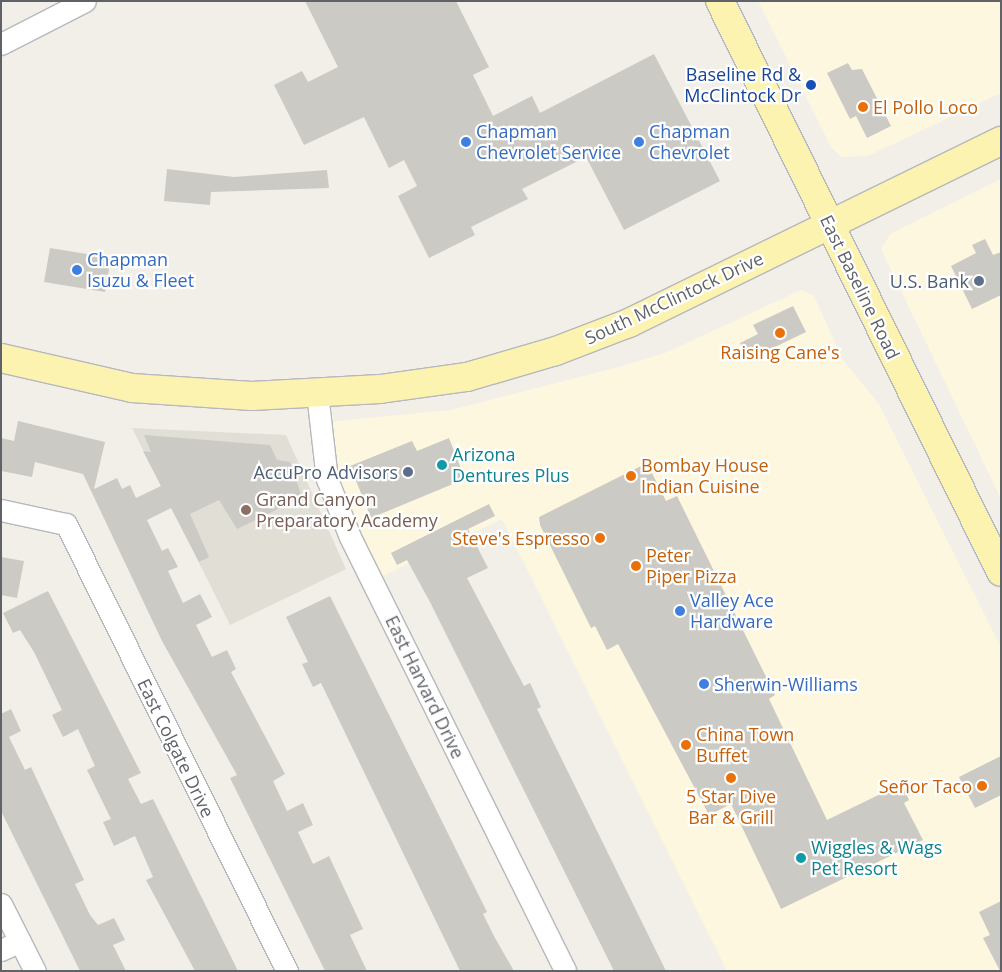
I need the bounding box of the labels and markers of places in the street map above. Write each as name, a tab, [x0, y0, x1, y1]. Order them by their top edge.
place label: Baseline Rd & McClintock Dr	[684, 64, 801, 106]
marker: Baseline Rd & McClintock Dr	[805, 79, 817, 91]
place label: El Pollo Loco	[873, 96, 978, 118]
marker: El Pollo Loco	[857, 101, 869, 113]
place label: Chapman Chevrolet Service	[476, 121, 621, 163]
place label: Chapman Chevrolet	[649, 121, 730, 163]
marker: Chapman Chevrolet Service	[460, 136, 472, 148]
marker: Chapman Chevrolet	[633, 136, 645, 148]
place label: Chapman Isuzu & Fleet	[87, 249, 194, 292]
marker: Chapman Isuzu & Fleet	[71, 264, 83, 276]
place label: U.S. Bank	[890, 270, 969, 292]
marker: U.S. Bank	[973, 275, 985, 287]
marker: Raising Cane's	[774, 327, 786, 339]
place label: Raising Cane's	[720, 341, 840, 363]
place label: Arizona Dentures Plus	[452, 444, 569, 486]
place label: Bombay House Indian Cuisine	[641, 455, 769, 498]
marker: Arizona Dentures Plus	[436, 459, 448, 471]
place label: AccuPro Advisors	[253, 461, 398, 483]
marker: AccuPro Advisors	[402, 466, 414, 478]
marker: Bombay House Indian Cuisine	[625, 470, 637, 482]
place label: Grand Canyon Preparatory Academy	[256, 489, 438, 532]
marker: Grand Canyon Preparatory Academy	[240, 504, 252, 516]
place label: Steve's Espresso	[452, 527, 590, 549]
marker: Steve's Espresso	[594, 532, 606, 544]
place label: Peter Piper Pizza	[646, 545, 737, 588]
marker: Peter Piper Pizza	[630, 560, 642, 572]
place label: Valley Ace Hardware	[690, 590, 774, 632]
marker: Valley Ace Hardware	[674, 605, 686, 617]
place label: Sherwin-Williams	[714, 673, 858, 695]
marker: Sherwin-Williams	[698, 678, 710, 690]
place label: China Town Buffet	[696, 724, 794, 766]
marker: China Town Buffet	[680, 739, 692, 751]
marker: 5 Star Dive Bar & Grill	[725, 772, 737, 784]
place label: Señor Taco	[879, 775, 972, 797]
marker: Señor Taco	[976, 780, 988, 792]
place label: 5 Star Dive Bar & Grill	[686, 786, 776, 829]
place label: Wiggles & Wags Pet Resort	[811, 837, 942, 880]
marker: Wiggles & Wags Pet Resort	[795, 852, 807, 864]

